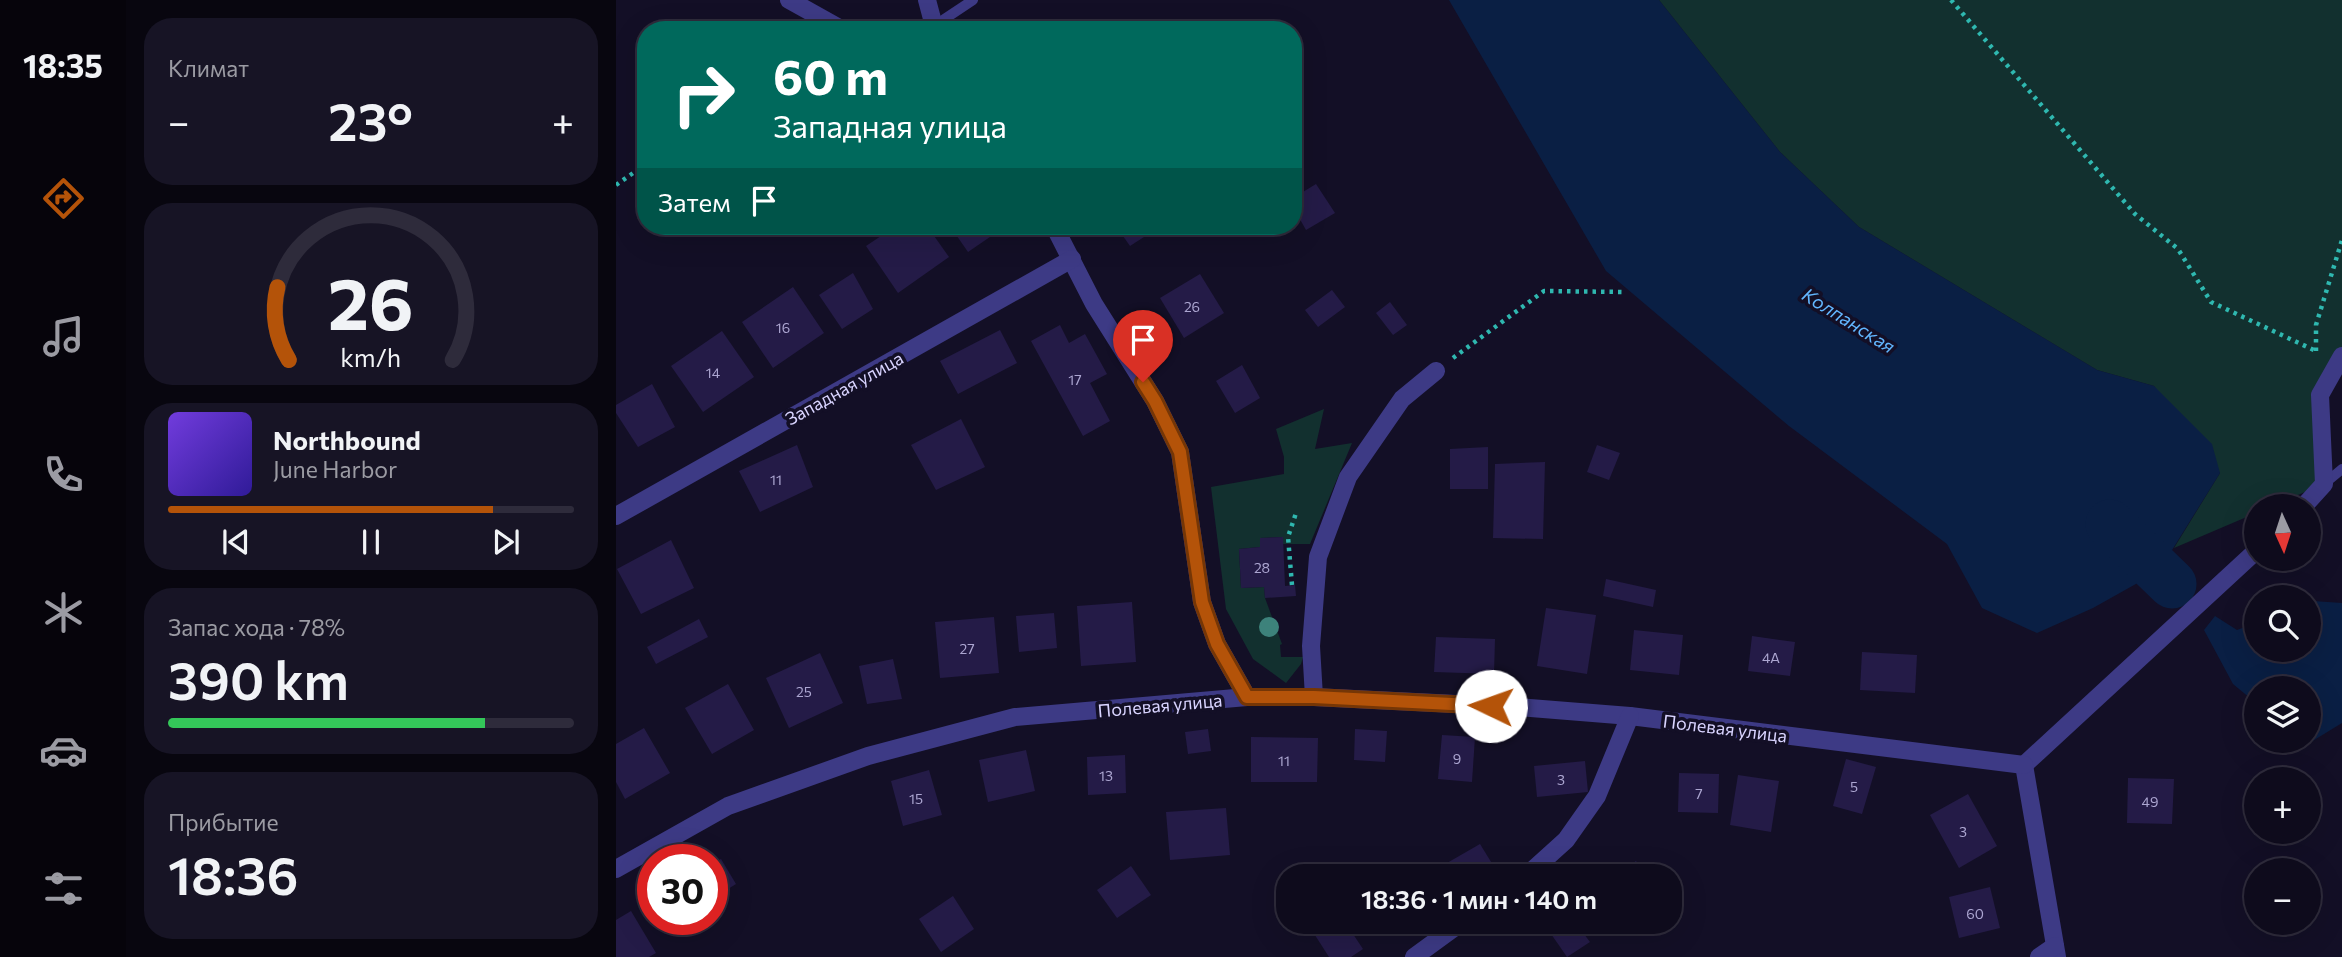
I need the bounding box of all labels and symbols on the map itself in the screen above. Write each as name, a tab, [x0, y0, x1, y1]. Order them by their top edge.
water label: Колпанская	[1798, 282, 1900, 358]
house number: 26	[1184, 298, 1200, 315]
pin	[1113, 310, 1173, 382]
house number: 16	[776, 319, 790, 336]
street label: Западная улица	[781, 347, 907, 429]
house number: 14	[706, 364, 721, 381]
house number: 17	[1068, 371, 1082, 388]
house number: 11	[770, 471, 782, 488]
north arrow	[2244, 494, 2320, 570]
house number: 28	[1254, 559, 1270, 576]
house number: 27	[959, 640, 975, 657]
house number: 4А	[1762, 649, 1780, 666]
position arrow	[1454, 669, 1528, 743]
house number: 25	[796, 683, 812, 700]
street label: Полевая улица	[1097, 689, 1223, 721]
street label: Полевая улица	[1662, 709, 1788, 747]
house number: 9	[1453, 750, 1461, 767]
house number: 11	[1278, 752, 1290, 769]
house number: 13	[1099, 767, 1113, 784]
house number: 3	[1557, 771, 1565, 788]
house number: 5	[1850, 778, 1858, 795]
house number: 7	[1695, 785, 1703, 802]
house number: 15	[909, 790, 923, 807]
house number: 49	[2142, 793, 2158, 810]
house number: 3	[1959, 823, 1967, 840]
speed limit sign: 30	[637, 844, 728, 935]
house number: 60	[1966, 905, 1984, 922]

